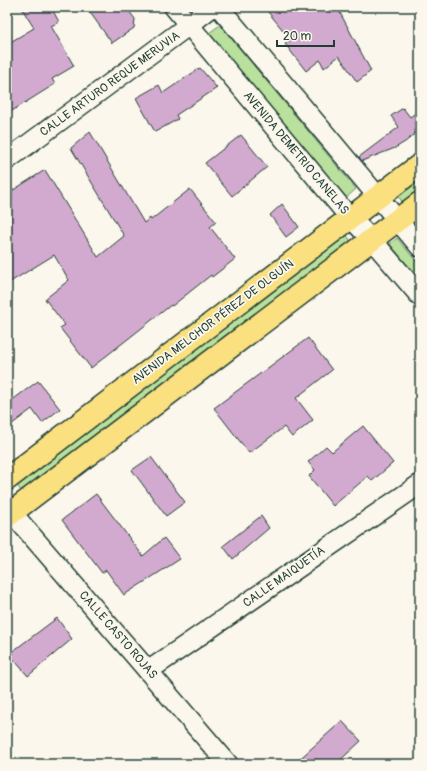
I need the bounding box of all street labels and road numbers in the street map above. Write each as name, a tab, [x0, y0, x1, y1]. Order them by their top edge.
street label: CALLE ARTURO REQUE MERUVIA	[37, 28, 183, 140]
street label: AVENIDA DEMETRIO CANELAS	[240, 88, 352, 218]
street label: AVENIDA MELCHOR PÉREZ DE OLGUÍN	[129, 255, 297, 388]
street label: CALLE MAIQUETÍA	[239, 542, 328, 611]
street label: CALLE CASTO ROJAS	[76, 588, 160, 682]

